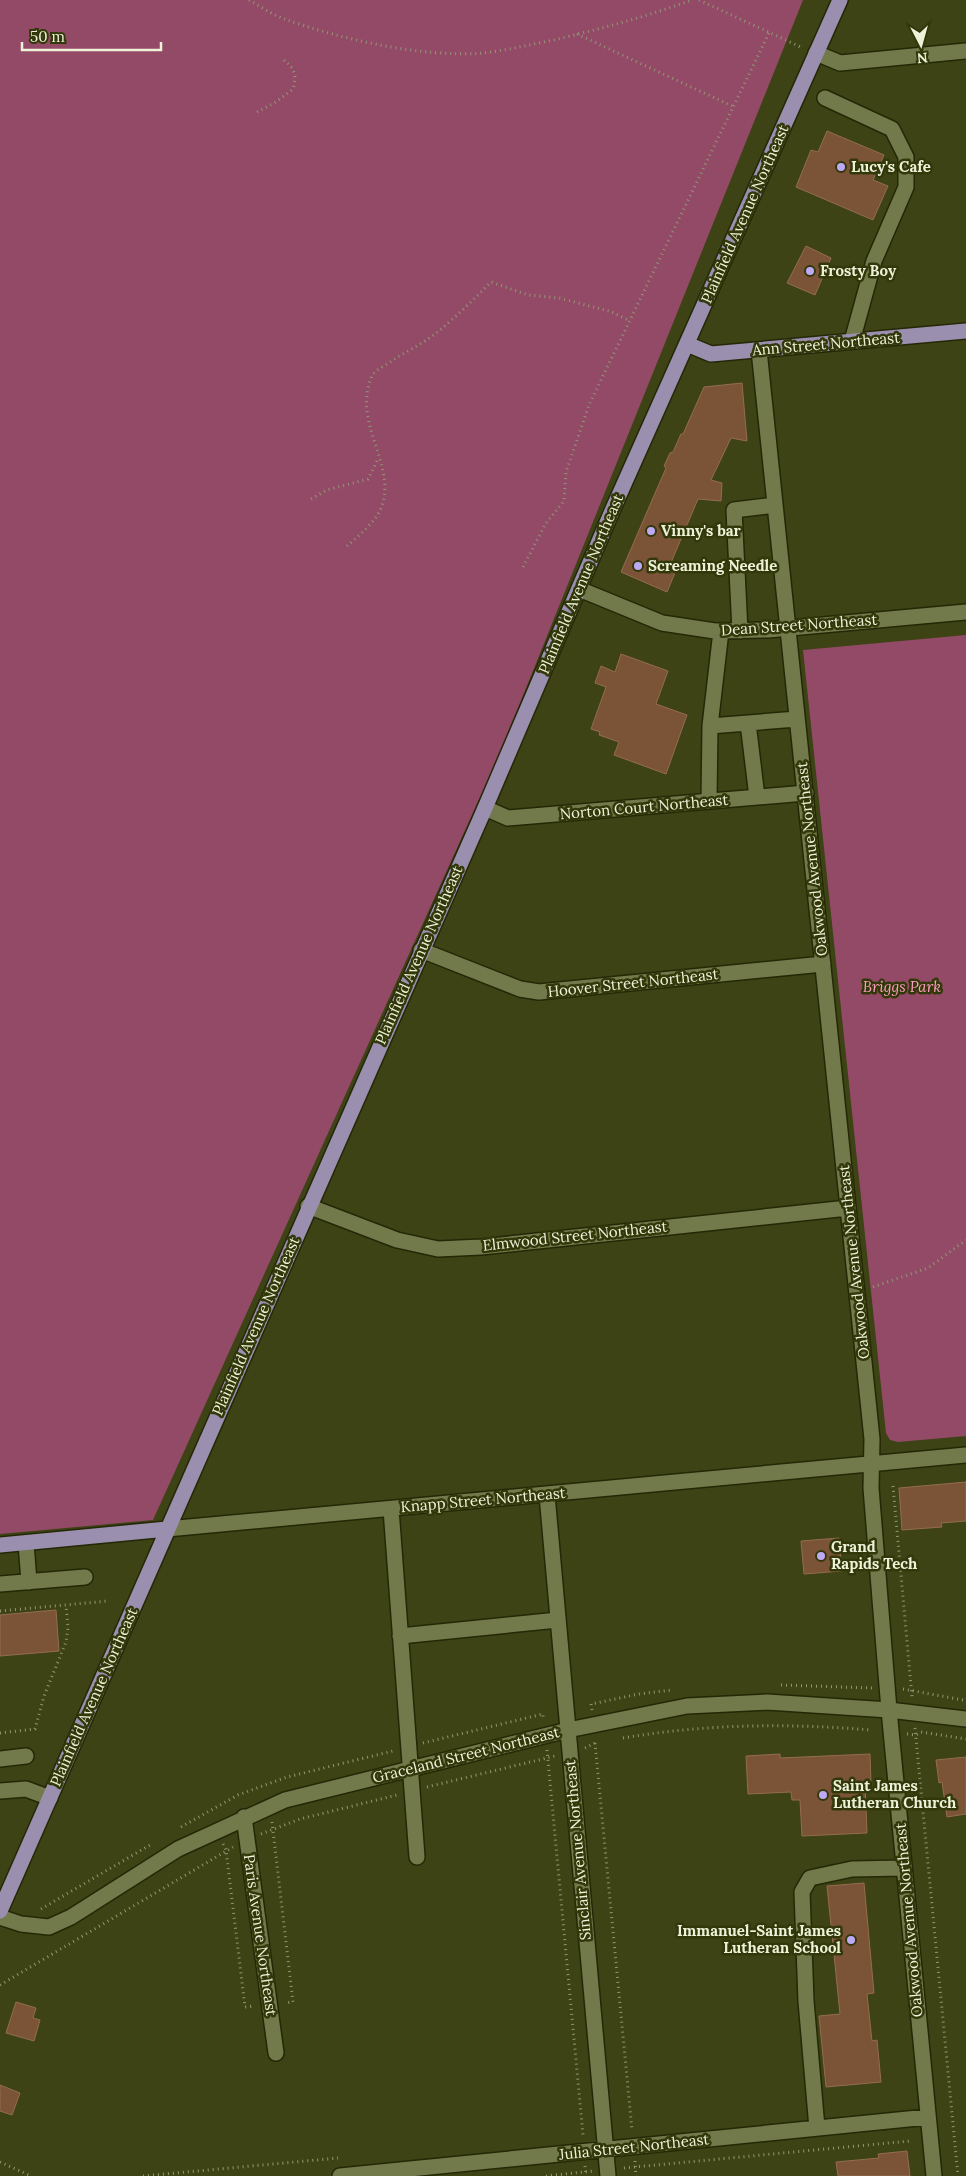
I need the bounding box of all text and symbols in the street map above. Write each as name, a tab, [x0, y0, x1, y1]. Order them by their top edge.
scale bar	[22, 20, 161, 52]
north arrow	[896, 20, 946, 70]
text: 50 m	[30, 27, 65, 46]
text: N	[916, 48, 929, 67]
street label: Plainfield Avenue Northeast	[697, 121, 793, 306]
place label: Lucy's Cafe	[851, 157, 931, 176]
marker: Lucy's Cafe	[835, 161, 847, 173]
place label: Frosty Boy	[820, 261, 897, 280]
marker: Frosty Boy	[804, 265, 816, 277]
street label: Ann Street Northeast	[750, 328, 901, 360]
street label: Plainfield Avenue Northeast	[534, 491, 627, 677]
place label: Vinny's bar	[661, 521, 742, 540]
marker: Vinny's bar	[645, 525, 657, 537]
place label: Screaming Needle	[648, 556, 777, 575]
marker: Screaming Needle	[632, 560, 644, 572]
street label: Dean Street Northeast	[720, 610, 878, 639]
street label: Oakwood Avenue Northeast	[792, 761, 831, 957]
street label: Norton Court Northeast	[559, 790, 729, 823]
street label: Plainfield Avenue Northeast	[371, 862, 467, 1047]
street label: Hoover Street Northeast	[547, 964, 719, 1001]
park label: Briggs Park	[863, 977, 941, 996]
street label: Oakwood Avenue Northeast	[834, 1164, 873, 1360]
street label: Elmwood Street Northeast	[482, 1216, 668, 1255]
street label: Plainfield Avenue Northeast	[208, 1233, 304, 1418]
street label: Knapp Street Northeast	[400, 1483, 566, 1516]
place label: Grand Rapids Tech	[831, 1537, 918, 1573]
marker: Grand Rapids Tech	[815, 1550, 827, 1562]
street label: Plainfield Avenue Northeast	[46, 1604, 142, 1789]
street label: Graceland Street Northeast	[370, 1722, 561, 1787]
street label: Sinclair Avenue Northeast	[560, 1759, 595, 1941]
place label: Saint James Lutheran Church	[833, 1776, 957, 1812]
marker: Saint James Lutheran Church	[817, 1789, 829, 1801]
street label: Oakwood Avenue Northeast	[891, 1822, 926, 2018]
street label: Paris Avenue Northeast	[240, 1853, 281, 2017]
place label: Immanuel-Saint James Lutheran School	[677, 1921, 841, 1957]
marker: Immanuel-Saint James Lutheran School	[845, 1934, 857, 1946]
street label: Julia Street Northeast	[557, 2129, 710, 2164]

